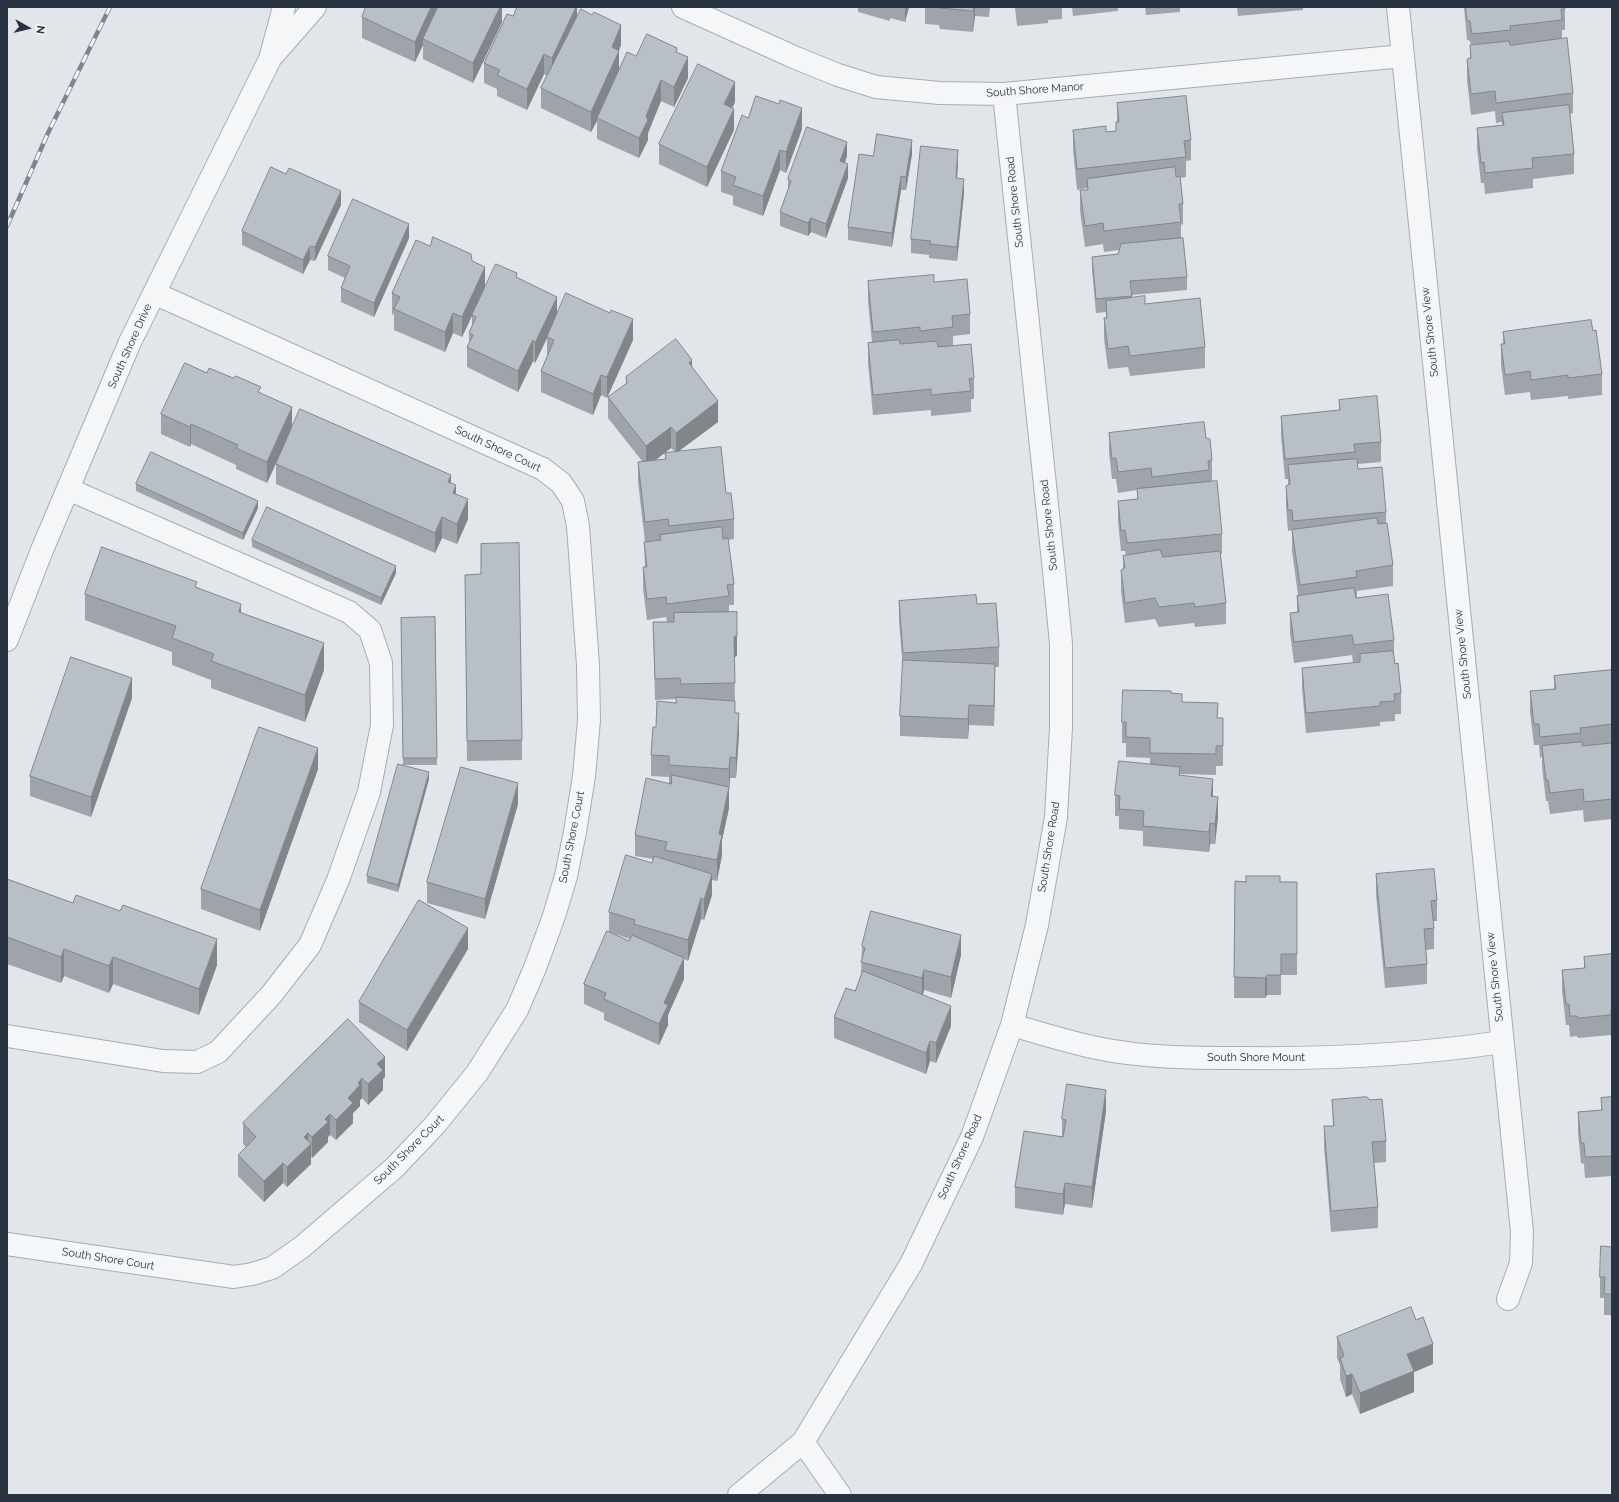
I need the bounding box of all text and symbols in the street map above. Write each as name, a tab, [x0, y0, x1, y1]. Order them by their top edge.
north arrow	[8, 8, 48, 48]
text: N	[33, 25, 47, 35]
street label: South Shore Manor	[986, 80, 1084, 100]
street label: South Shore Road	[1004, 156, 1026, 248]
street label: South Shore View	[1419, 286, 1441, 378]
street label: South Shore Drive	[105, 302, 155, 390]
street label: South Shore Court	[453, 423, 543, 475]
street label: South Shore Road	[1038, 479, 1060, 571]
street label: South Shore View	[1452, 608, 1474, 700]
street label: South Shore Court	[557, 790, 587, 884]
street label: South Shore Road	[1035, 801, 1063, 893]
street label: South Shore View	[1484, 931, 1506, 1023]
street label: South Shore Mount	[1207, 1051, 1305, 1065]
street label: South Shore Court	[371, 1112, 447, 1188]
street label: South Shore Road	[935, 1112, 985, 1202]
street label: South Shore Court	[61, 1245, 155, 1273]

